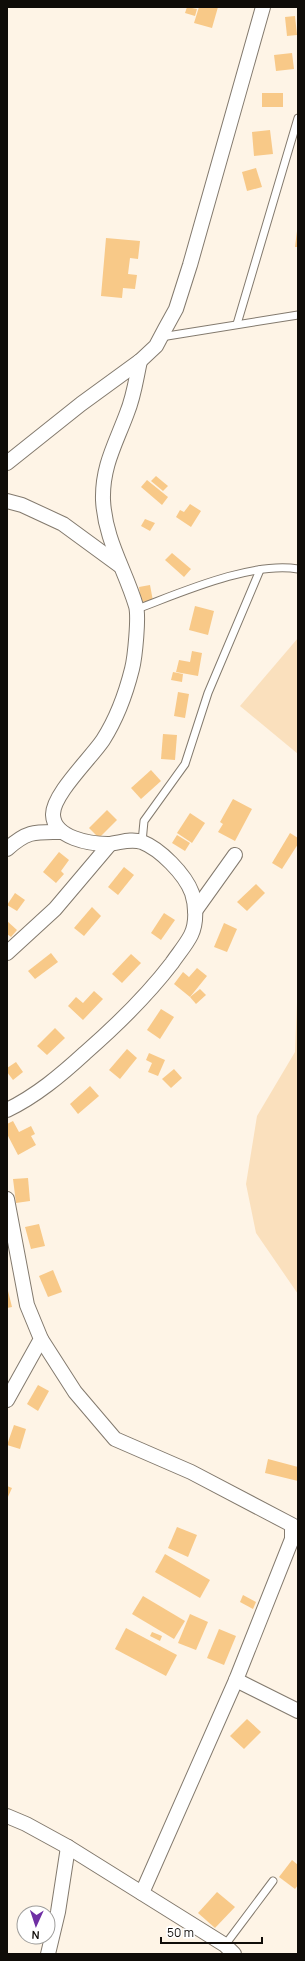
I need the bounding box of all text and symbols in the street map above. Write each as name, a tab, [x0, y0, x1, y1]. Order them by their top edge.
north arrow	[16, 1905, 56, 1945]
scale bar	[161, 1919, 262, 1945]
text: 50 m	[167, 1924, 194, 1941]
text: N	[31, 1928, 40, 1943]

